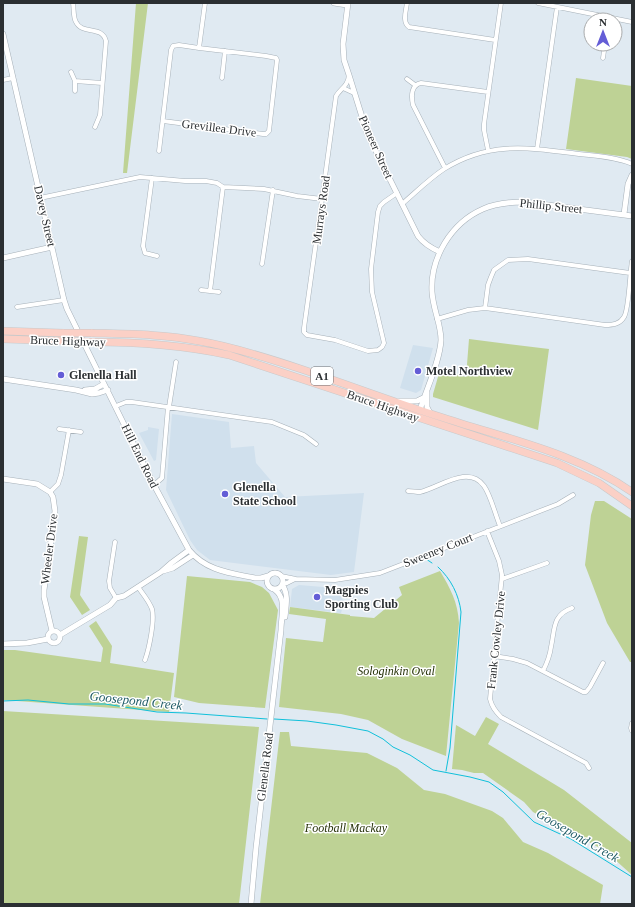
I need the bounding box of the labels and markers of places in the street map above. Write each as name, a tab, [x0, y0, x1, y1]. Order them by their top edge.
place label: Motel Northview	[426, 364, 513, 378]
marker: Motel Northview	[413, 366, 423, 376]
place label: Glenella Hall	[69, 368, 137, 382]
marker: Glenella Hall	[56, 370, 66, 380]
place label: Glenella State School	[233, 480, 297, 508]
marker: Glenella State School	[220, 489, 230, 499]
place label: Magpies Sporting Club	[325, 583, 398, 611]
marker: Magpies Sporting Club	[312, 592, 322, 602]

